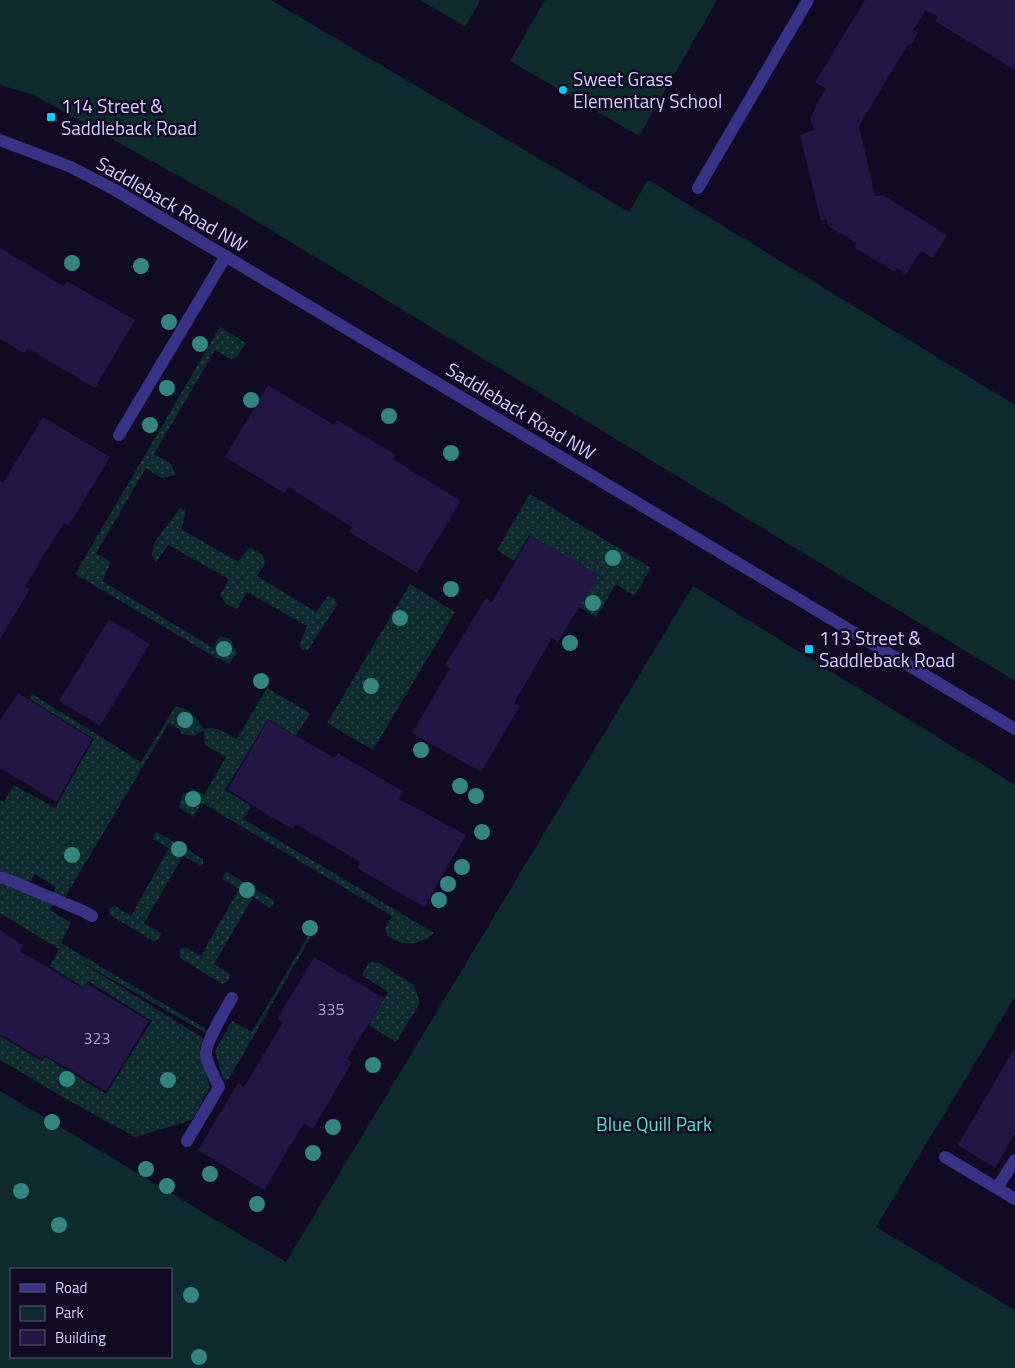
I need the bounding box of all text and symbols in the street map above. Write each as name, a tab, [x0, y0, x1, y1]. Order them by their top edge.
place label: Sweet Grass Elementary School	[573, 64, 722, 115]
marker: Sweet Grass Elementary School	[557, 84, 569, 96]
place label: 114 Street & Saddleback Road	[61, 91, 197, 142]
marker: 114 Street & Saddleback Road	[45, 111, 57, 123]
street label: Saddleback Road NW	[91, 149, 253, 259]
street label: Saddleback Road NW	[441, 354, 602, 467]
place label: 113 Street & Saddleback Road	[819, 623, 955, 674]
marker: 113 Street & Saddleback Road	[803, 643, 815, 655]
house number: 335	[318, 997, 344, 1021]
house number: 323	[84, 1026, 110, 1050]
park label: Blue Quill Park	[596, 1109, 712, 1138]
legend	[10, 1268, 172, 1358]
text: Road	[55, 1276, 87, 1299]
text: Park	[55, 1301, 84, 1324]
text: Building	[55, 1326, 106, 1349]

